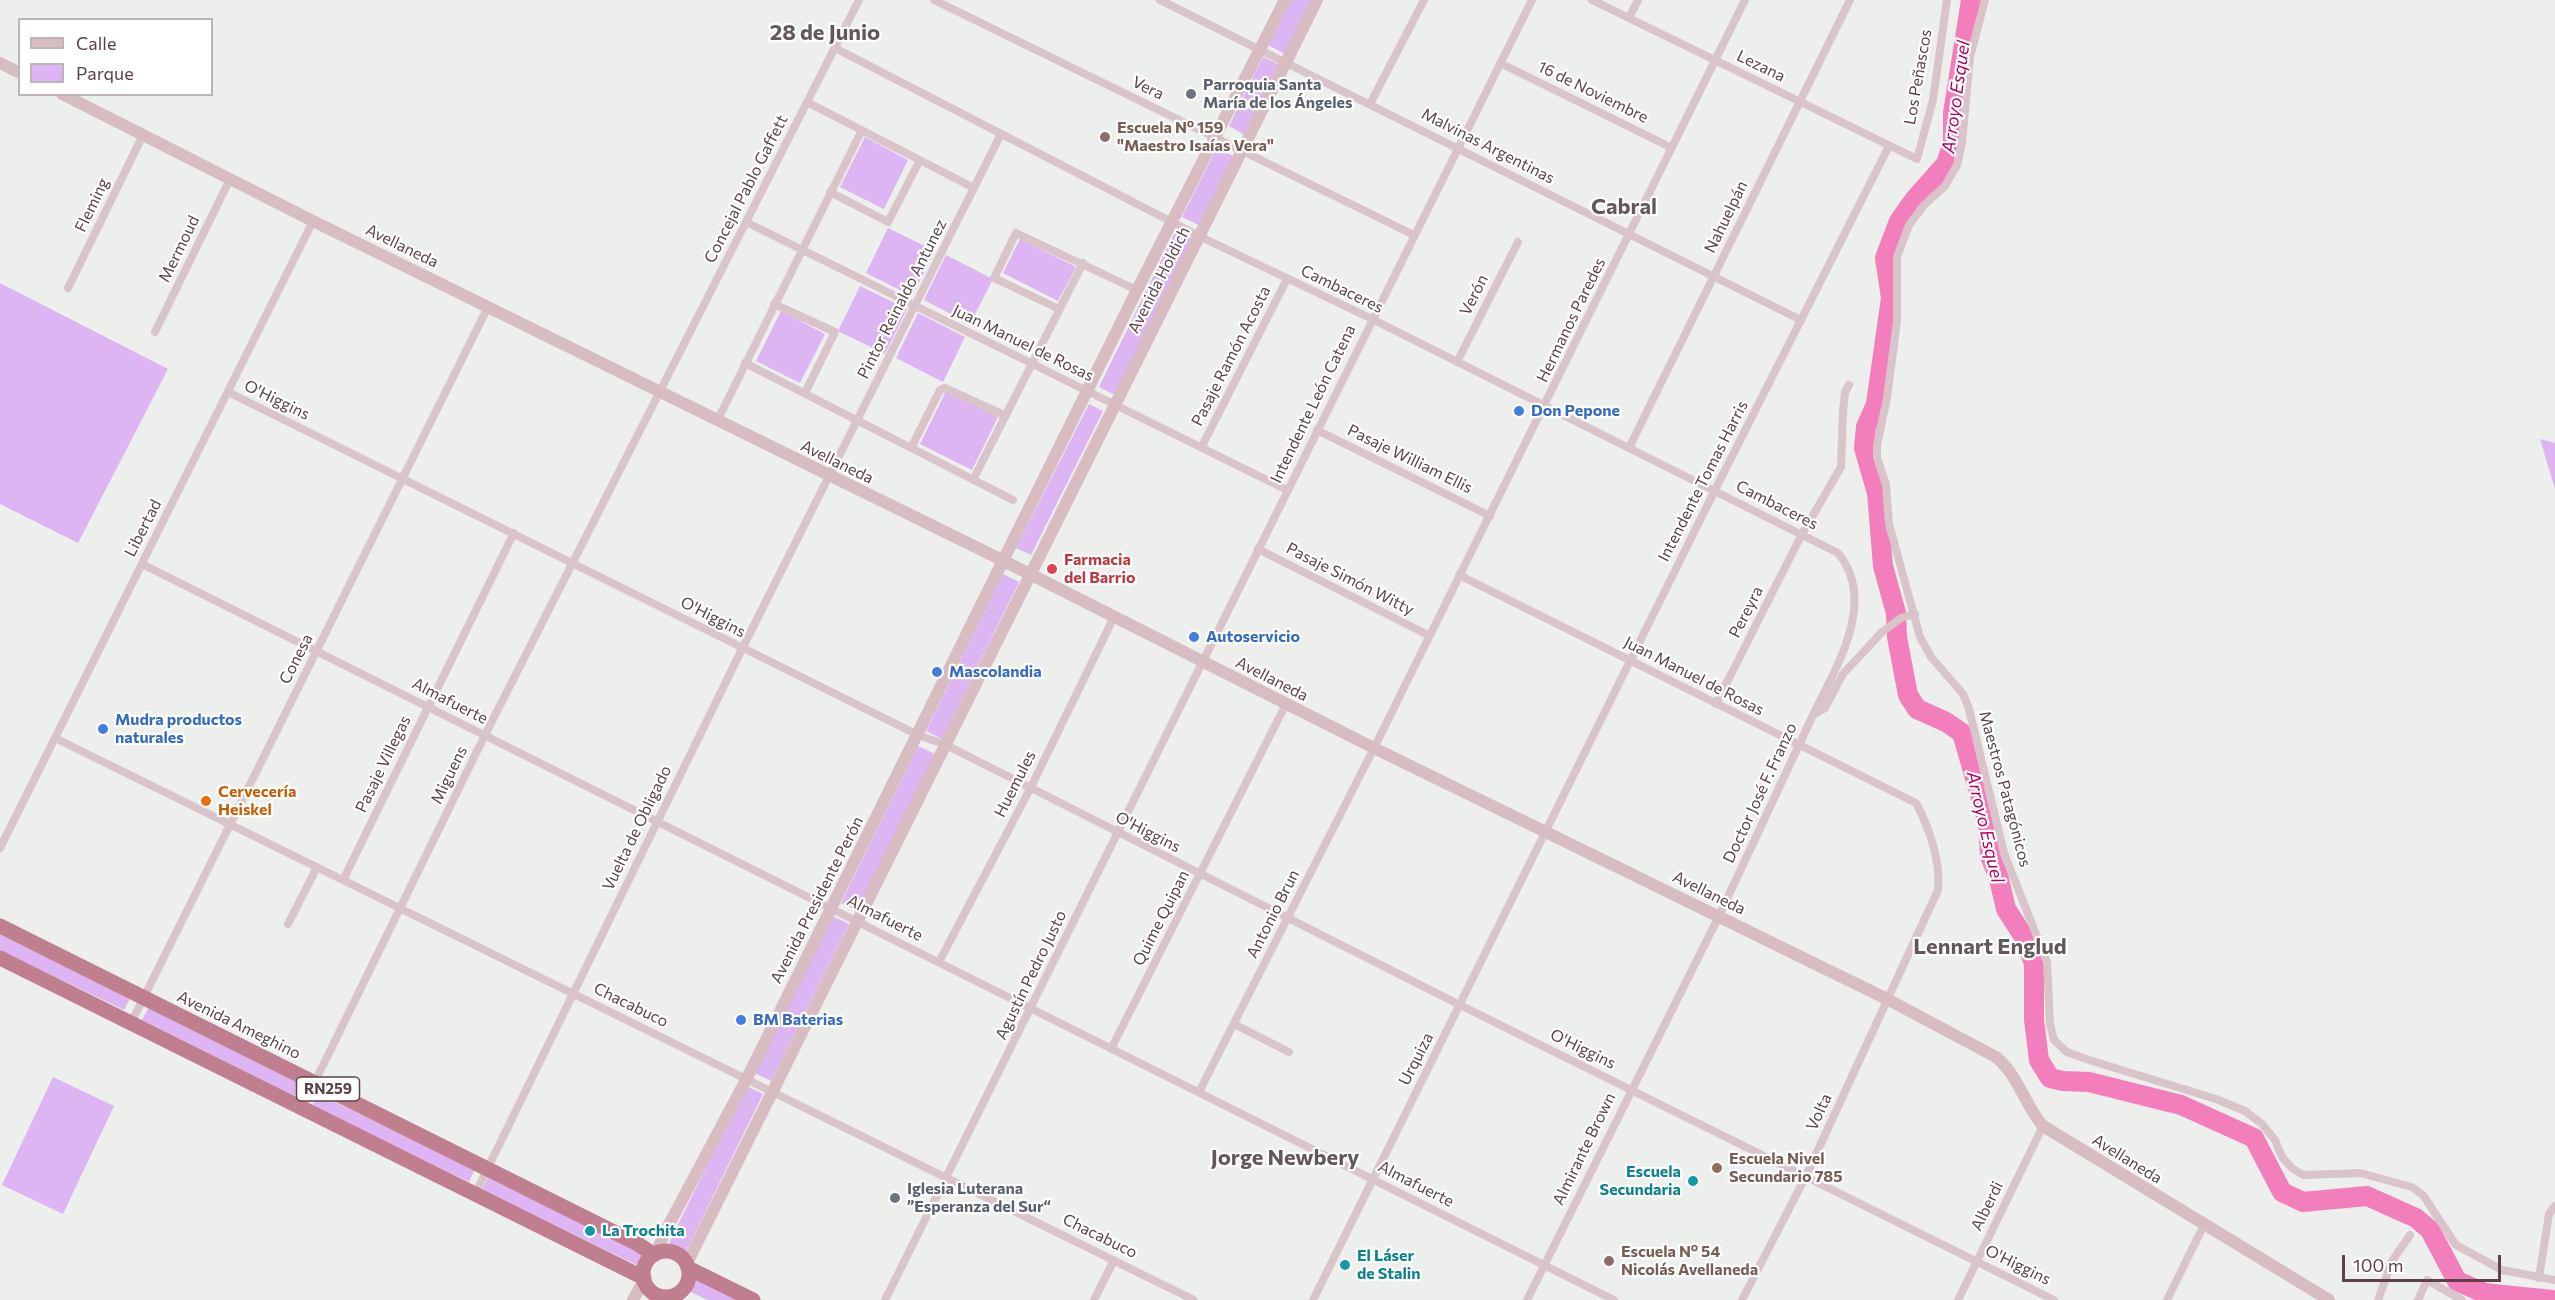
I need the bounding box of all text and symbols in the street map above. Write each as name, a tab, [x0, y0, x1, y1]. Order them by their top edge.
legend	[18, 18, 213, 96]
district label: 28 de Junio	[770, 20, 880, 46]
street label: Los Peñascos	[1900, 28, 1936, 126]
text: Calle	[76, 32, 116, 54]
water label: Arroyo Esquel	[1937, 39, 1975, 155]
street label: Lezana	[1734, 46, 1788, 86]
street label: 16 de Noviembre	[1535, 57, 1651, 127]
text: Parque	[76, 62, 134, 84]
street label: Vera	[1129, 72, 1167, 104]
place label: Parroquia Santa María de los Ángeles	[1203, 75, 1352, 113]
marker: Parroquia Santa María de los Ángeles	[1184, 87, 1198, 101]
street label: Malvinas Argentinas	[1418, 104, 1558, 188]
street label: Concejal Pablo Gaffett	[700, 112, 792, 266]
place label: Escuela Nº 159 "Maestro Isaías Vera"	[1117, 118, 1274, 156]
marker: Escuela Nº 159 "Maestro Isaías Vera"	[1098, 130, 1112, 144]
street label: Fleming	[71, 175, 113, 235]
street label: Nahuelpán	[1700, 178, 1752, 256]
district label: Cabral	[1591, 194, 1657, 220]
street label: Mermoud	[155, 213, 203, 285]
street label: Pintor Reinaldo Antunez	[853, 216, 951, 382]
street label: Avellaneda	[363, 220, 441, 272]
street label: Avenida Holdich	[1124, 224, 1194, 336]
street label: Hermanos Paredes	[1533, 255, 1609, 385]
street label: Cambaceres	[1298, 261, 1386, 317]
street label: Verón	[1456, 271, 1492, 319]
street label: Pasaje Ramón Acosta	[1187, 283, 1275, 429]
street label: Juan Manuel de Rosas	[949, 300, 1097, 386]
street label: Intendente León Catena	[1266, 322, 1360, 486]
street label: O'Higgins	[241, 376, 313, 424]
street label: Intendente Tomas Harris	[1654, 397, 1752, 565]
place label: Don Pepone	[1531, 401, 1620, 421]
marker: Don Pepone	[1512, 404, 1526, 418]
street label: Pasaje William Ellis	[1344, 420, 1476, 498]
street label: Avellaneda	[798, 436, 876, 488]
street label: Cambaceres	[1733, 476, 1821, 534]
street label: Libertad	[120, 496, 166, 560]
street label: Pasaje Simón Witty	[1283, 539, 1417, 619]
place label: Farmacia del Barrio	[1064, 550, 1135, 588]
marker: Farmacia del Barrio	[1045, 562, 1059, 576]
street label: Pereyra	[1725, 583, 1767, 641]
street label: O'Higgins	[677, 592, 749, 642]
place label: Autoservicio	[1206, 627, 1300, 647]
marker: Autoservicio	[1187, 630, 1201, 644]
street label: Conesa	[275, 631, 317, 687]
street label: Juan Manuel de Rosas	[1621, 632, 1767, 720]
street label: Avellaneda	[1233, 653, 1311, 705]
place label: Mascolandia	[949, 662, 1042, 682]
marker: Mascolandia	[930, 665, 944, 679]
street label: Almafuerte	[409, 674, 491, 728]
street label: Maestros Patagónicos	[1975, 709, 2035, 869]
place label: Mudra productos naturales	[115, 710, 242, 748]
street label: Pasaje Villegas	[351, 712, 415, 816]
street label: Doctor José F. Franzo	[1719, 720, 1801, 866]
marker: Mudra productos naturales	[96, 722, 110, 736]
street label: Miguens	[427, 743, 471, 807]
street label: Huemules	[990, 748, 1040, 820]
street label: Vuelta de Obligado	[598, 762, 676, 894]
water label: Arroyo Esquel	[1962, 769, 2008, 885]
place label: Cervecería Heiskel	[218, 782, 296, 820]
marker: Cervecería Heiskel	[199, 794, 213, 808]
street label: O'Higgins	[1112, 807, 1184, 857]
street label: Avenida Presidente Perón	[767, 813, 867, 987]
street label: Antonio Brun	[1242, 866, 1304, 962]
street label: Quime Quipan	[1129, 867, 1193, 969]
street label: Avellaneda	[1670, 867, 1748, 919]
street label: Almafuerte	[844, 891, 926, 945]
street label: Agustín Pedro Justo	[991, 907, 1071, 1043]
district label: Lennart Englud	[1913, 934, 2067, 960]
street label: Chacabuco	[591, 979, 671, 1031]
street label: Avenida Ameghino	[174, 987, 304, 1063]
place label: BM Baterias	[753, 1010, 843, 1030]
marker: BM Baterias	[734, 1013, 748, 1027]
street label: O'Higgins	[1547, 1025, 1619, 1073]
street label: Urquiza	[1395, 1029, 1437, 1089]
road number: RN259	[296, 1077, 360, 1101]
street label: Almirante Brown	[1549, 1090, 1619, 1208]
street label: Volta	[1802, 1091, 1836, 1133]
street label: Avellaneda	[2089, 1130, 2165, 1188]
district label: Jorge Newbery	[1211, 1145, 1359, 1171]
place label: Escuela Nivel Secundario 785	[1729, 1149, 1843, 1187]
street label: Almafuerte	[1375, 1157, 1457, 1211]
marker: Escuela Nivel Secundario 785	[1710, 1161, 1724, 1175]
place label: Escuela Secundaria	[1600, 1162, 1681, 1200]
marker: Escuela Secundaria	[1686, 1174, 1700, 1188]
street label: Alberdi	[1967, 1178, 2007, 1234]
place label: Iglesia Luterana ”Esperanza del Sur“	[907, 1179, 1051, 1217]
marker: Iglesia Luterana ”Esperanza del Sur“	[888, 1191, 902, 1205]
street label: Chacabuco	[1060, 1210, 1140, 1262]
place label: La Trochita	[602, 1221, 685, 1241]
marker: La Trochita	[583, 1224, 597, 1238]
street label: O'Higgins	[1982, 1241, 2054, 1289]
place label: Escuela Nº 54 Nicolás Avellaneda	[1621, 1242, 1758, 1280]
scale bar	[2345, 1243, 2504, 1281]
place label: El Láser de Stalin	[1357, 1246, 1421, 1284]
marker: Escuela Nº 54 Nicolás Avellaneda	[1602, 1254, 1616, 1268]
text: 100 m	[2353, 1254, 2403, 1276]
marker: El Láser de Stalin	[1338, 1258, 1352, 1272]

